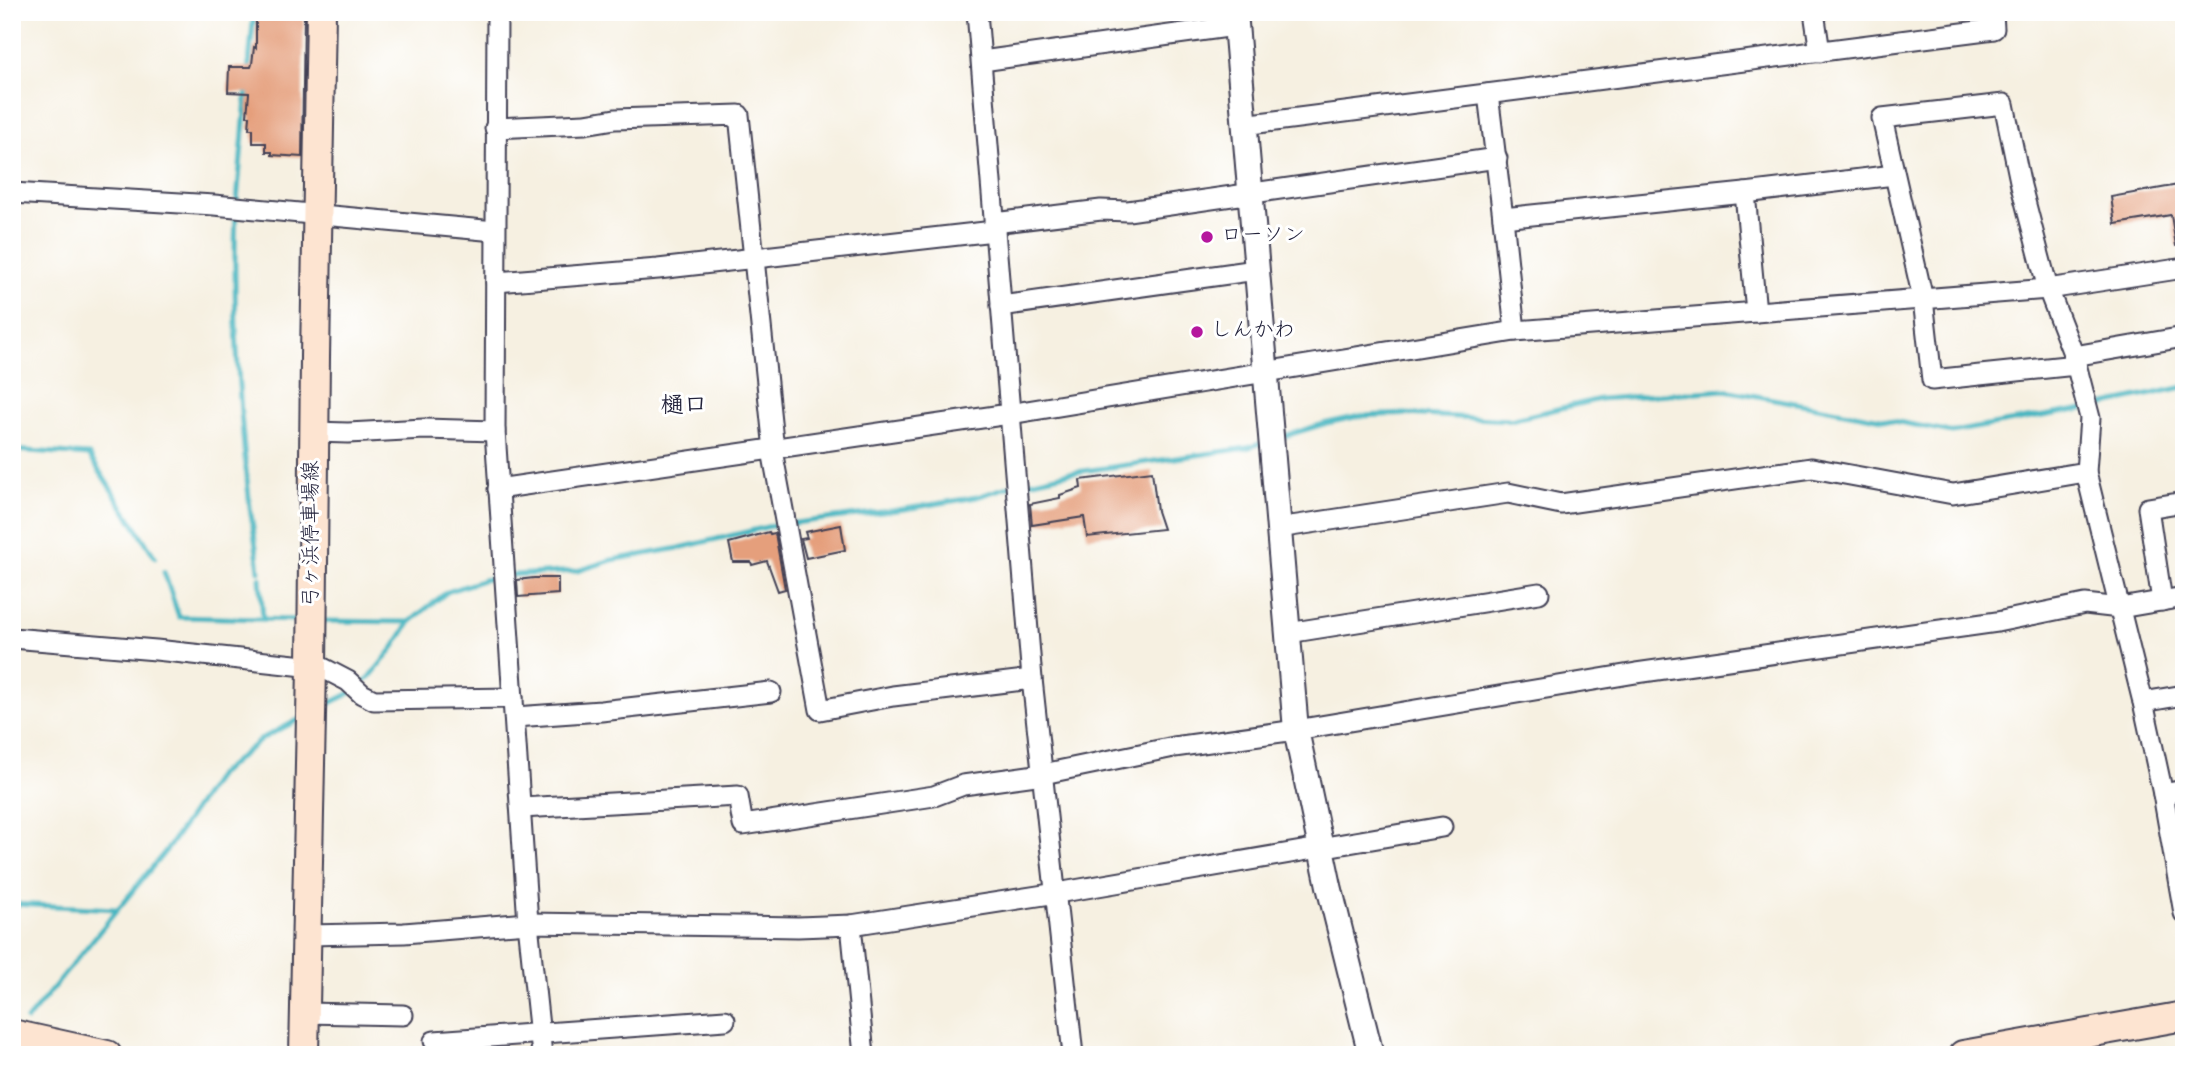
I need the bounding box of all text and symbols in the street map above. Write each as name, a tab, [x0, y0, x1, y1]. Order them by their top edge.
place label: ローソン	[1221, 225, 1305, 250]
marker: ローソン	[1199, 229, 1215, 245]
place label: しんかわ	[1211, 320, 1295, 345]
marker: しんかわ	[1189, 324, 1205, 340]
district label: 樋口	[661, 394, 707, 421]
street label: 弓ヶ浜停車場線	[299, 461, 326, 608]

